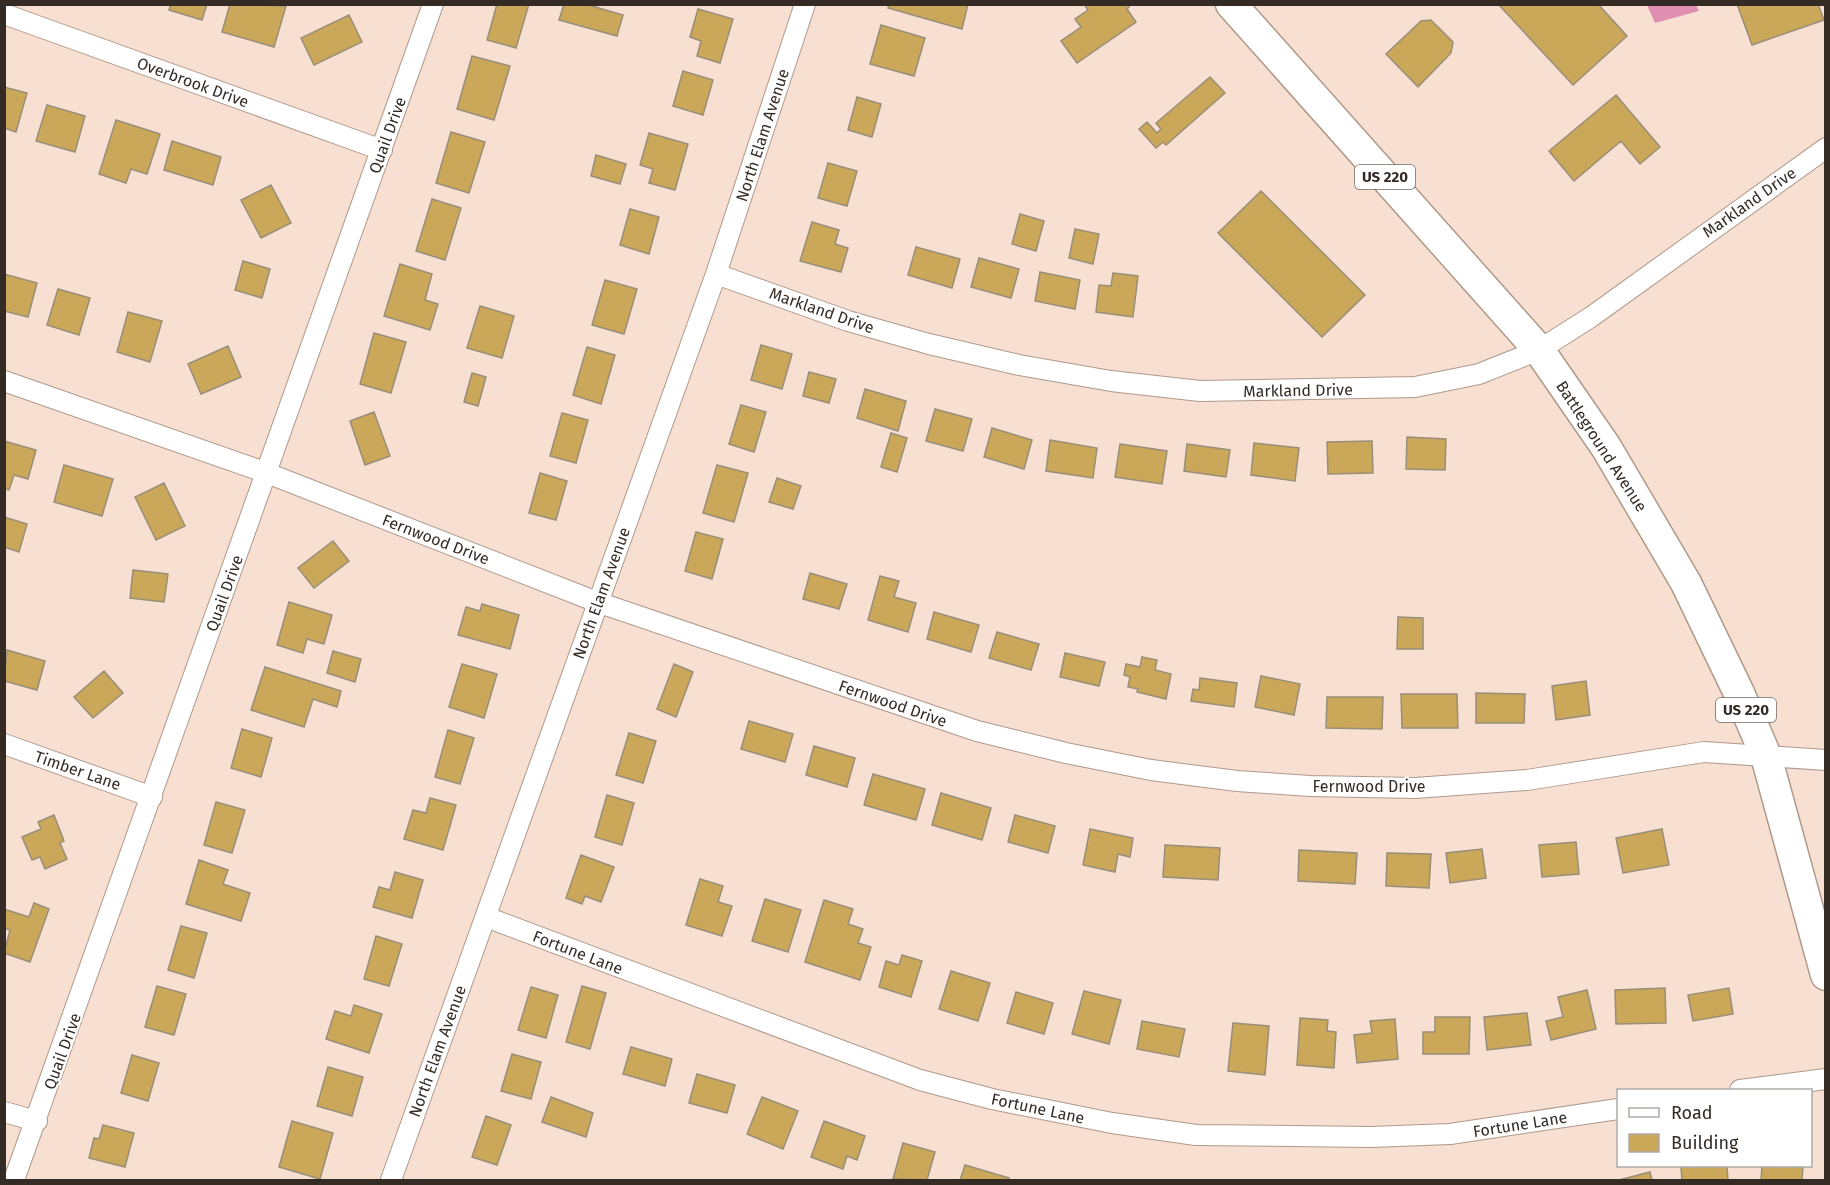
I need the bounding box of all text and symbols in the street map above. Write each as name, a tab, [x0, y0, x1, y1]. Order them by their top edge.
street label: Overbrook Drive	[134, 53, 251, 112]
street label: North Elam Avenue	[732, 66, 793, 204]
street label: Quail Drive	[365, 94, 410, 176]
street label: Markland Drive	[1699, 163, 1800, 242]
road number: US 220	[1355, 165, 1415, 189]
street label: Markland Drive	[767, 284, 877, 337]
street label: Battleground Avenue	[1552, 377, 1651, 515]
street label: Markland Drive	[1243, 380, 1353, 401]
street label: Fernwood Drive	[380, 510, 492, 569]
street label: North Elam Avenue	[569, 525, 634, 662]
street label: Quail Drive	[202, 552, 247, 634]
street label: Fernwood Drive	[836, 676, 949, 731]
road number: US 220	[1716, 698, 1776, 722]
street label: Timber Lane	[32, 747, 123, 794]
street label: Fernwood Drive	[1312, 777, 1426, 796]
street label: Fortune Lane	[530, 927, 626, 978]
street label: North Elam Avenue	[405, 983, 470, 1120]
street label: Quail Drive	[40, 1010, 85, 1092]
street label: Fortune Lane	[990, 1089, 1086, 1128]
legend	[1617, 1089, 1812, 1167]
text: Road	[1671, 1102, 1713, 1124]
street label: Fortune Lane	[1472, 1108, 1568, 1141]
text: Building	[1671, 1132, 1739, 1154]

